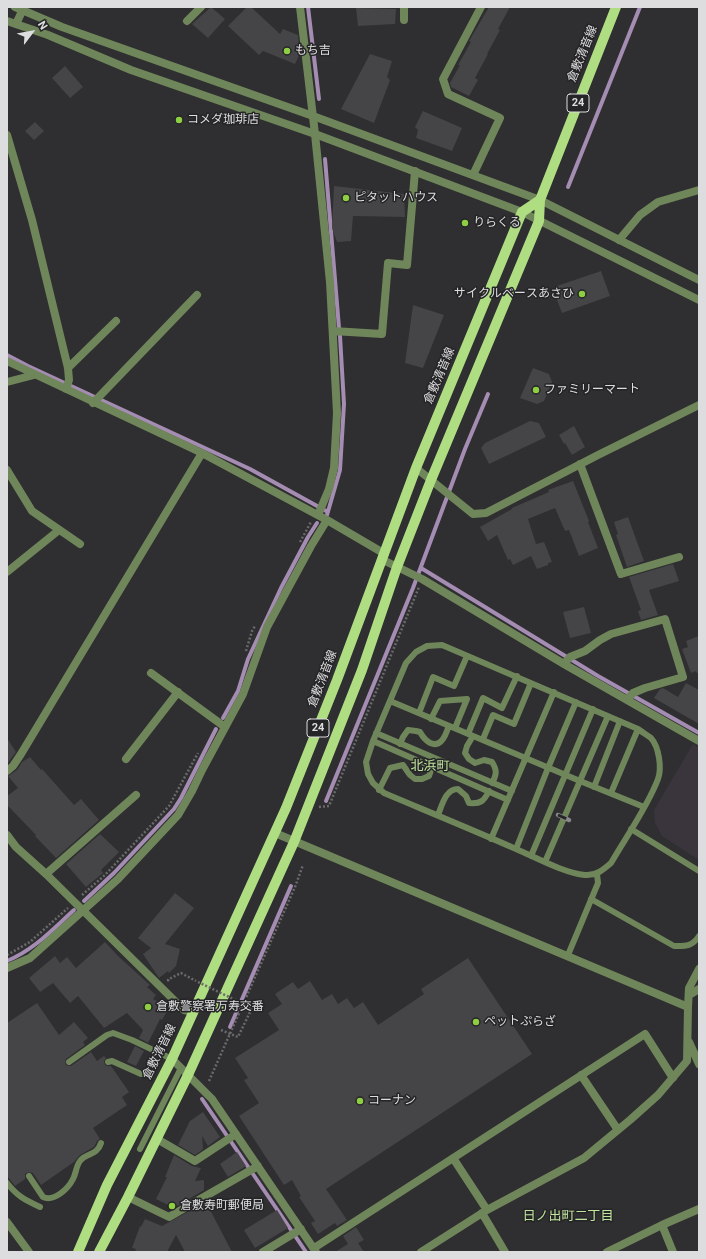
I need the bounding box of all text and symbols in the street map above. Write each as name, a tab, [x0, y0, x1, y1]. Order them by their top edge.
north arrow	[12, 12, 52, 52]
text: N	[35, 19, 50, 32]
street label: 倉敷清音線	[565, 23, 601, 85]
place label: もち吉	[295, 44, 331, 58]
marker: もち吉	[282, 46, 292, 56]
road number: 24	[567, 94, 589, 112]
place label: コメダ珈琲店	[187, 113, 259, 127]
marker: コメダ珈琲店	[174, 115, 184, 125]
place label: ピタットハウス	[354, 191, 438, 205]
marker: ピタットハウス	[341, 193, 351, 203]
place label: りらくる	[473, 216, 521, 230]
marker: りらくる	[460, 218, 470, 228]
place label: サイクルベースあさひ	[454, 287, 574, 301]
marker: サイクルベースあさひ	[577, 289, 587, 299]
street label: 倉敷清音線	[422, 346, 458, 406]
place label: ファミリーマート	[544, 383, 640, 397]
marker: ファミリーマート	[531, 385, 541, 395]
street label: 倉敷清音線	[306, 648, 340, 710]
road number: 24	[307, 719, 329, 737]
district label: 北浜町	[411, 759, 449, 775]
place label: 倉敷警察署万寿交番	[156, 1000, 264, 1014]
marker: 倉敷警察署万寿交番	[143, 1002, 153, 1012]
place label: ペットぷらざ	[484, 1015, 556, 1029]
marker: ペットぷらざ	[471, 1017, 481, 1027]
street label: 倉敷清音線	[140, 1022, 180, 1082]
place label: コーナン	[368, 1094, 416, 1108]
marker: コーナン	[355, 1096, 365, 1106]
place label: 倉敷寿町郵便局	[180, 1199, 264, 1213]
marker: 倉敷寿町郵便局	[167, 1201, 177, 1211]
district label: 日ノ出町二丁目	[523, 1209, 613, 1225]

